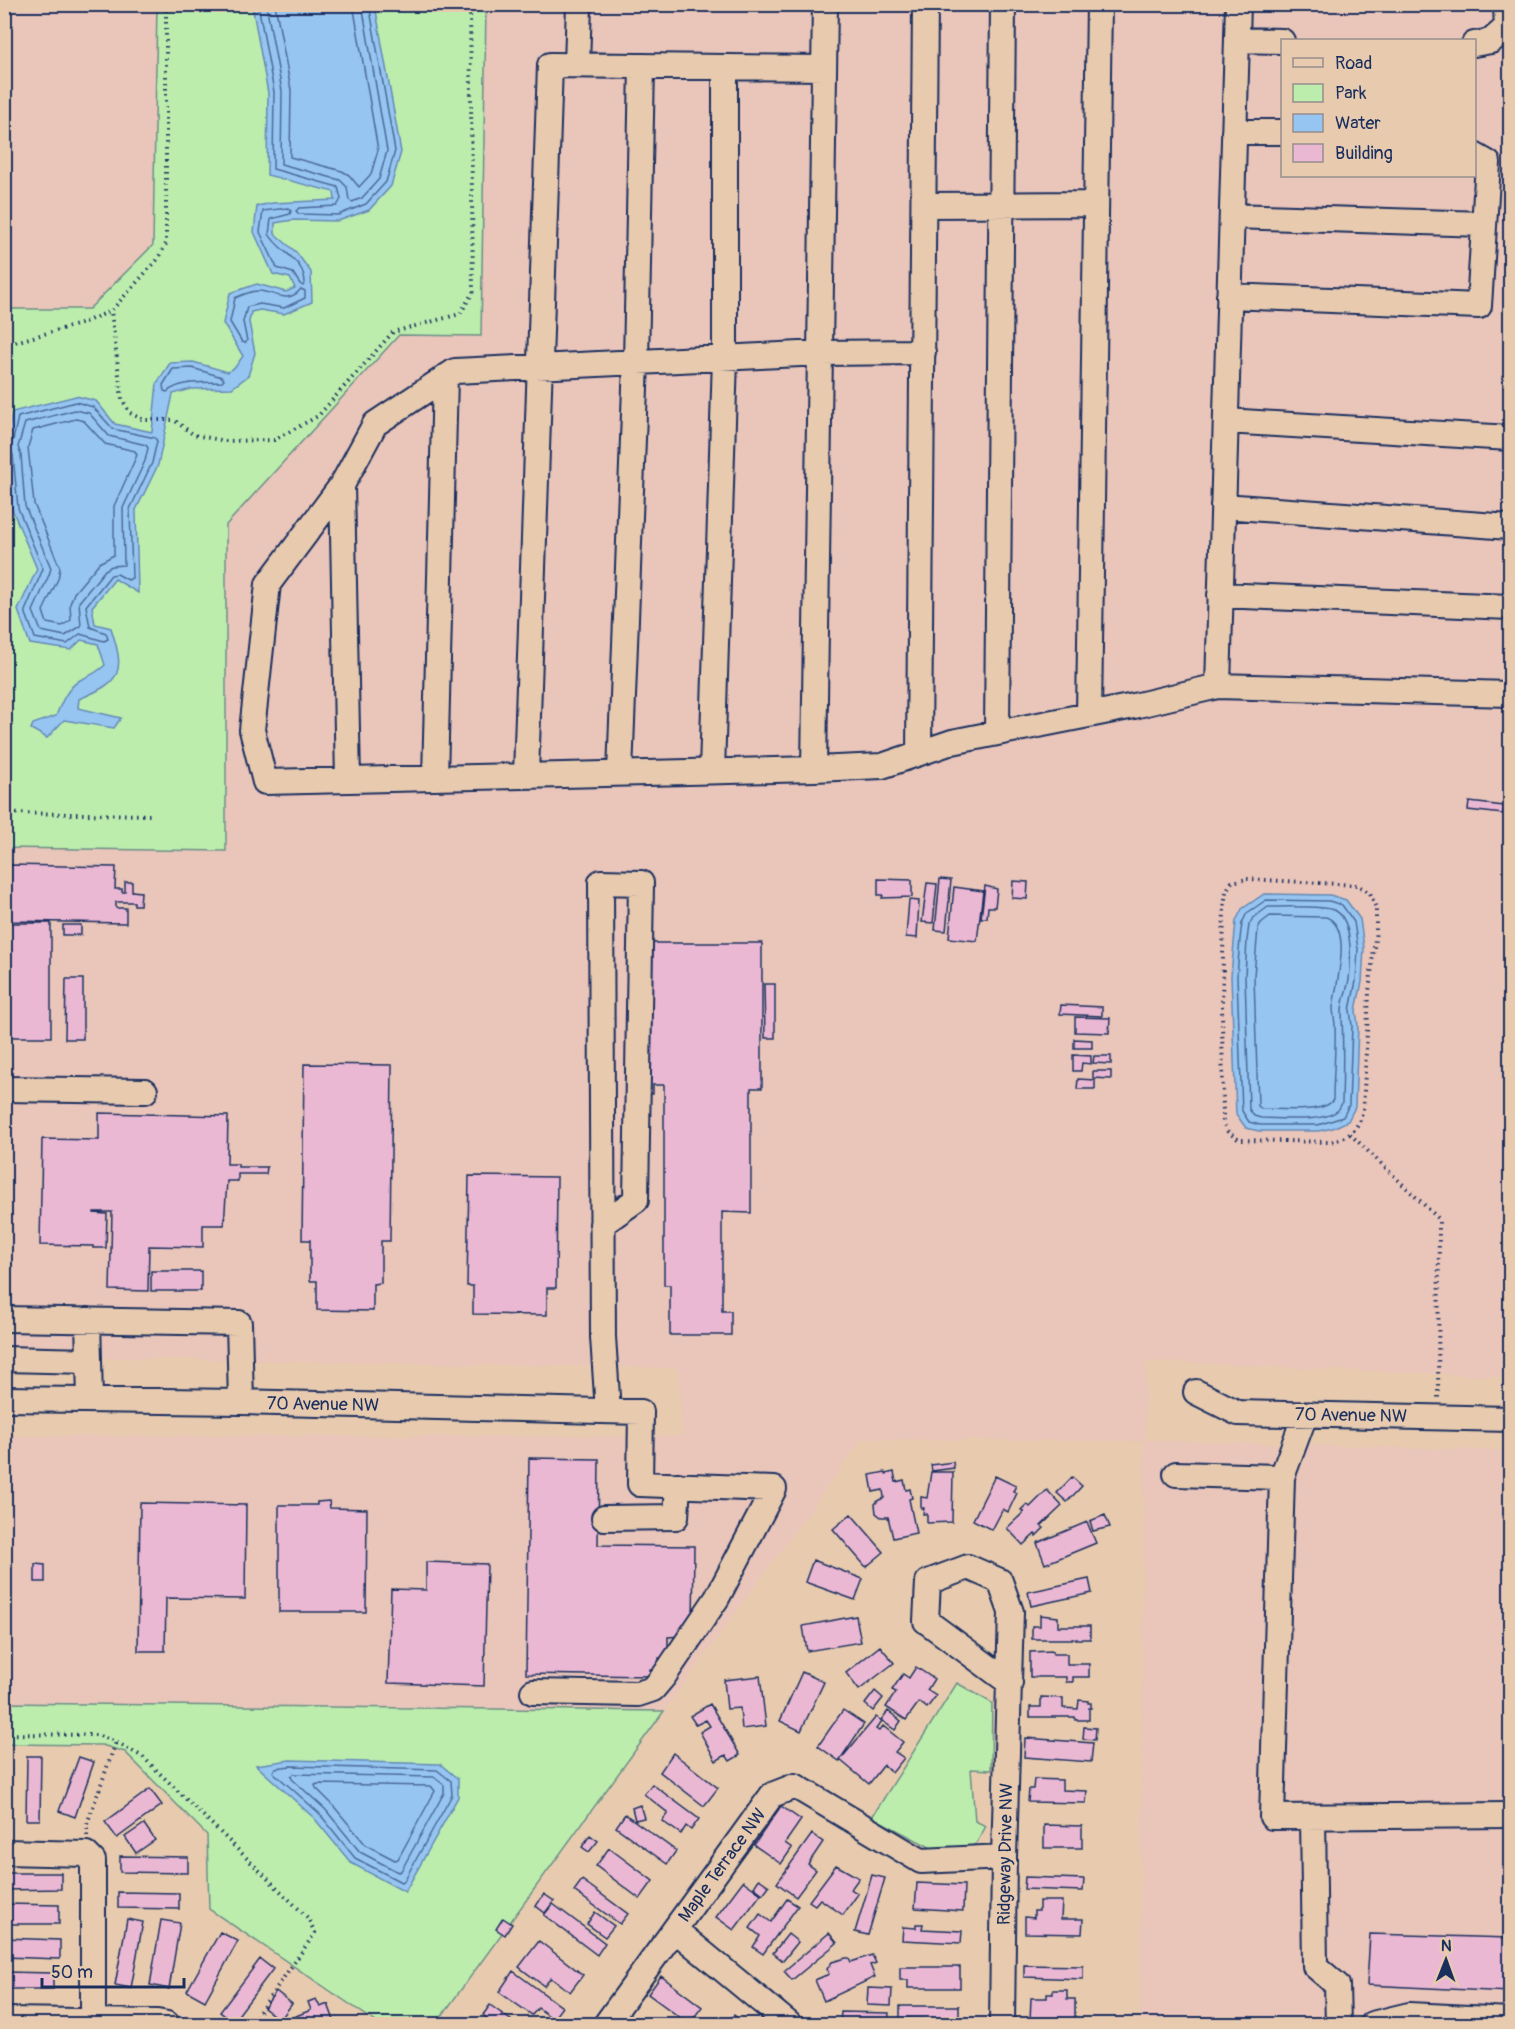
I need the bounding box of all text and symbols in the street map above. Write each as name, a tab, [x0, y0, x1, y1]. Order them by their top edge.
legend	[1281, 39, 1476, 177]
text: Road	[1335, 52, 1372, 75]
text: Park	[1335, 82, 1367, 105]
text: Water	[1335, 112, 1381, 135]
text: Building	[1335, 142, 1393, 165]
street label: 70 Avenue NW	[267, 1392, 379, 1417]
street label: 70 Avenue NW	[1295, 1403, 1407, 1428]
street label: Ridgeway Drive NW	[993, 1783, 1018, 1925]
street label: Maple Terrace NW	[673, 1804, 771, 1927]
north arrow	[1416, 1930, 1476, 1990]
text: N	[1441, 1936, 1452, 1956]
scale bar	[42, 1951, 184, 1989]
text: 50 m	[51, 1961, 93, 1984]

